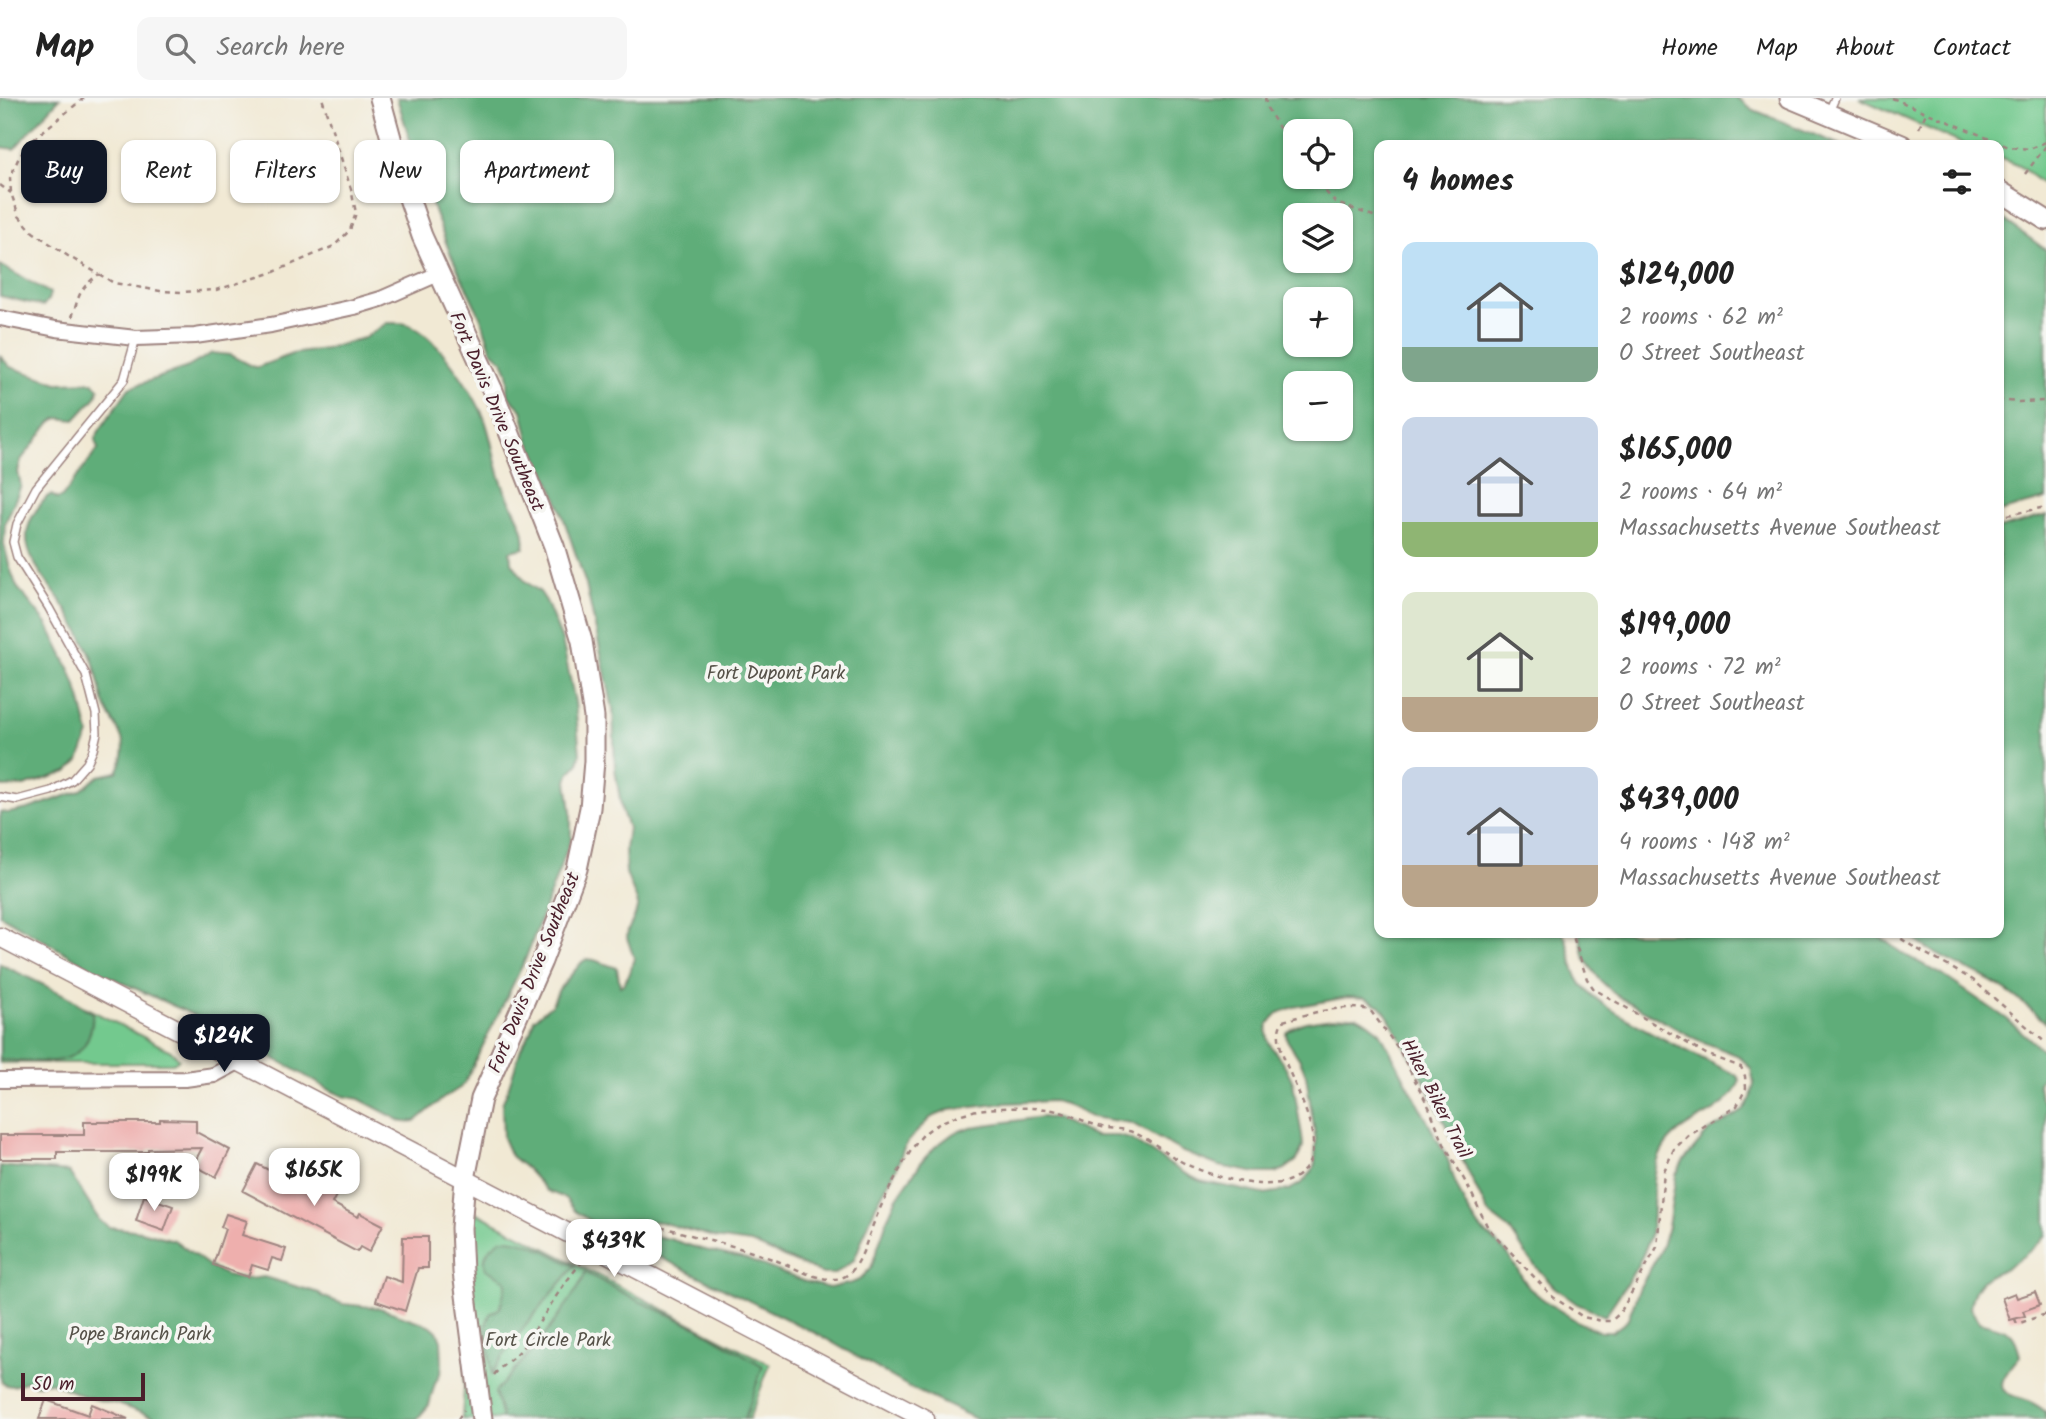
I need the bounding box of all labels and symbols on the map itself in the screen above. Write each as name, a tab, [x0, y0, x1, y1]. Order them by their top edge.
street label: Fort Davis Drive Southeast	[440, 307, 552, 517]
park label: Fort Dupont Park	[707, 659, 845, 689]
street label: Fort Davis Drive Southeast	[481, 867, 589, 1078]
pin: $124K	[175, 1014, 273, 1074]
street label: Hiker Biker Trail	[1392, 1034, 1479, 1164]
pin: $165K	[265, 1148, 363, 1208]
pin: $199K	[105, 1154, 203, 1213]
pin: $439K	[565, 1220, 663, 1279]
park label: Pope Branch Park	[69, 1320, 211, 1350]
park label: Fort Circle Park	[485, 1326, 611, 1356]
scale bar	[21, 1370, 145, 1402]

